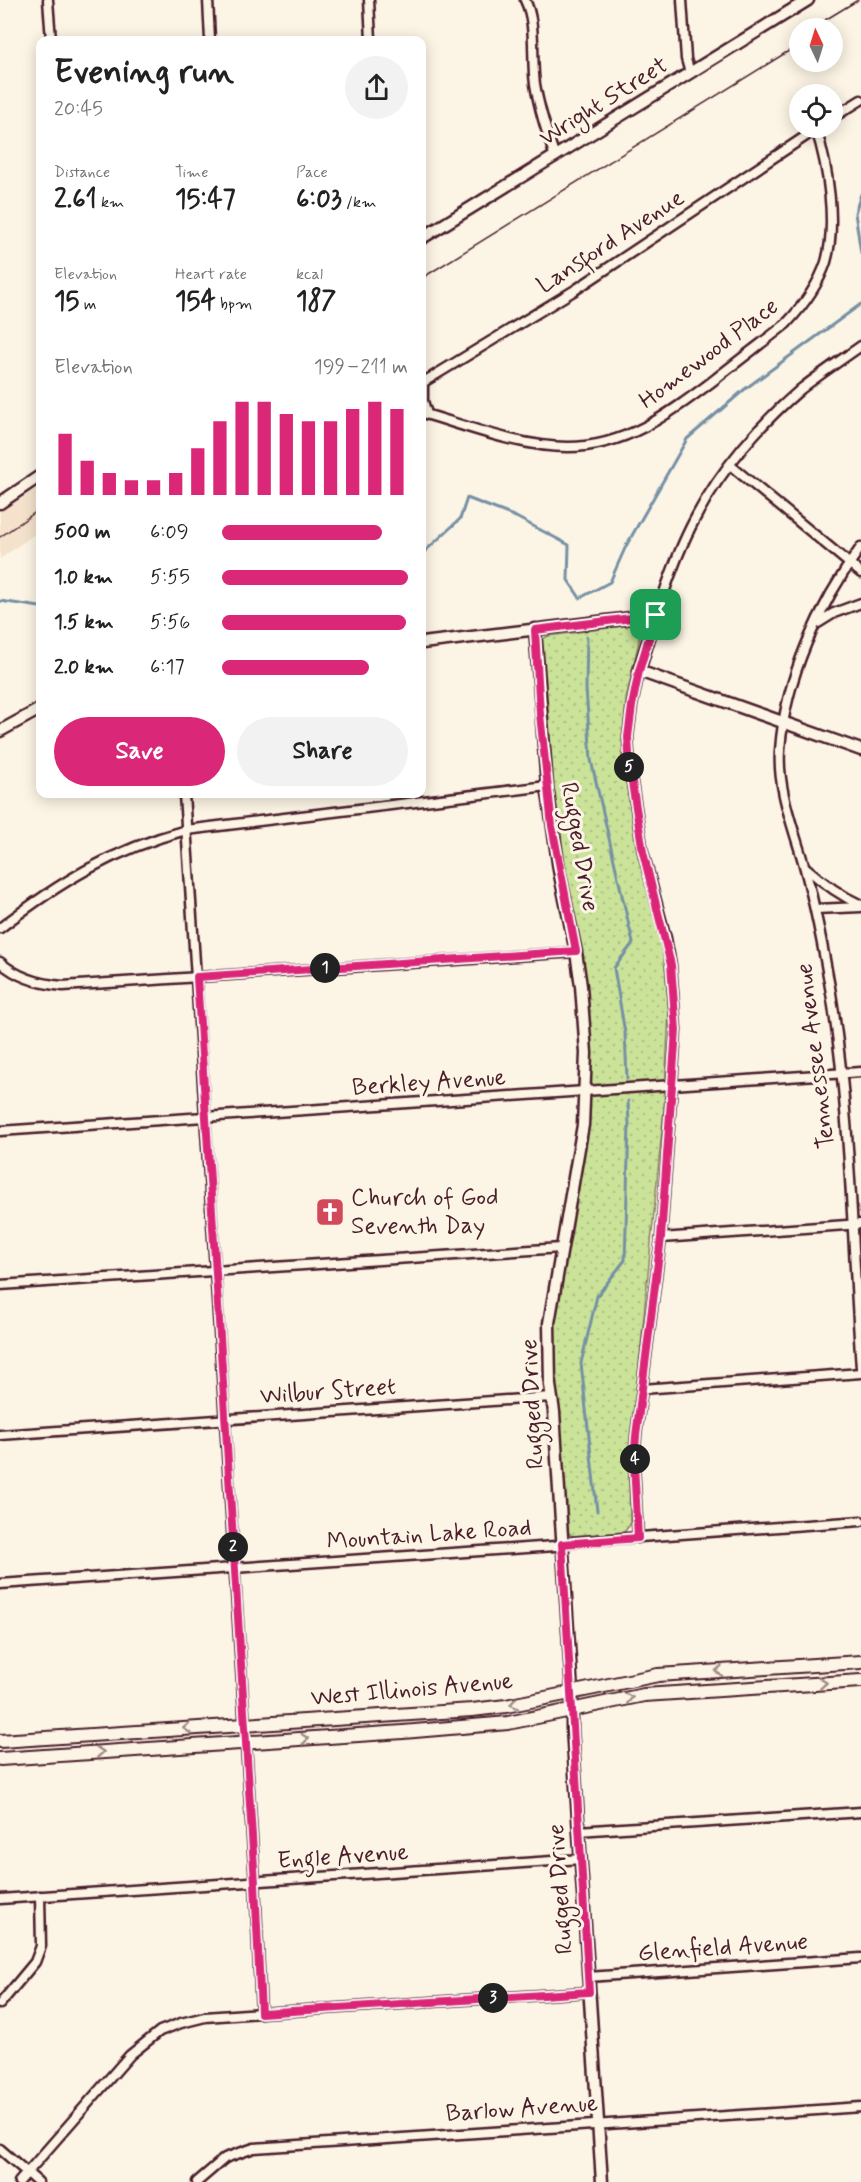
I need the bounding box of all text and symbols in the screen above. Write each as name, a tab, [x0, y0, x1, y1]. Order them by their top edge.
north arrow	[789, 18, 843, 72]
map controls	[789, 18, 843, 138]
street label: Wright Street	[534, 50, 675, 156]
text: Evening run	[54, 51, 234, 95]
button: share	[345, 56, 408, 119]
button: locate	[789, 84, 843, 138]
text: 20:45	[54, 96, 103, 123]
text: Distance	[54, 162, 110, 183]
text: Time	[175, 162, 209, 183]
text: Pace	[296, 162, 328, 183]
text: 2.61	[54, 183, 97, 217]
text: 15:47	[175, 183, 236, 217]
text: 6:03	[296, 183, 342, 217]
street label: Lansford Avenue	[531, 183, 692, 303]
text: km	[97, 192, 124, 213]
text: /km	[342, 192, 376, 213]
text: Elevation	[54, 264, 117, 285]
text: Heart rate	[175, 264, 247, 285]
text: kcal	[296, 264, 323, 285]
text: 15	[54, 285, 79, 319]
text: 154	[175, 285, 216, 319]
text: 187	[296, 285, 336, 319]
street label: Homewood Place	[633, 291, 785, 417]
text: m	[79, 294, 97, 315]
text: bpm	[216, 294, 252, 315]
text: Elevation	[54, 354, 133, 381]
text: 199–211 m	[314, 354, 408, 381]
text: 500 m	[54, 519, 111, 546]
text: 6:09	[150, 519, 189, 546]
text: 1.0 km	[54, 564, 113, 591]
text: 5:55	[150, 564, 190, 591]
pin	[630, 589, 681, 640]
icon: arrive	[639, 598, 672, 631]
text: 1.5 km	[54, 609, 114, 636]
text: 5:56	[150, 609, 190, 636]
text: 2.0 km	[54, 654, 114, 681]
text: 6:17	[150, 654, 185, 681]
button: Save	[54, 717, 225, 786]
button: Share	[237, 717, 408, 786]
pin: 5	[614, 752, 644, 782]
text: 5	[624, 756, 634, 777]
street label: Rugged Drive	[549, 780, 606, 915]
pin: 1	[310, 953, 340, 983]
text: 1	[321, 957, 329, 978]
street label: Tennessee Avenue	[789, 961, 843, 1151]
street label: Berkley Avenue	[351, 1062, 507, 1104]
place label: Church of God Seventh Day	[351, 1183, 499, 1242]
church icon: Church of God Seventh Day	[314, 1196, 346, 1228]
street label: Rugged Drive	[514, 1338, 555, 1470]
street label: Wilbur Street	[259, 1372, 397, 1412]
pin: 4	[620, 1444, 650, 1474]
text: 4	[630, 1448, 640, 1469]
street label: Mountain Lake Road	[326, 1512, 532, 1558]
pin: 2	[218, 1532, 248, 1562]
text: 2	[229, 1536, 237, 1557]
one-way arrow	[714, 1665, 723, 1678]
street label: West Illinois Avenue	[310, 1666, 514, 1714]
one-way arrow	[819, 1677, 828, 1690]
one-way arrow	[623, 1692, 633, 1705]
one-way arrow	[510, 1697, 520, 1710]
one-way arrow	[182, 1721, 191, 1734]
one-way arrow	[300, 1732, 309, 1745]
one-way arrow	[96, 1746, 105, 1759]
street label: Rugged Drive	[541, 1823, 584, 1955]
street label: Engle Avenue	[276, 1837, 410, 1880]
street label: Glenfield Avenue	[637, 1927, 809, 1969]
pin: 3	[478, 1983, 508, 2013]
text: 3	[489, 1987, 497, 2008]
street label: Barlow Avenue	[445, 2088, 599, 2130]

